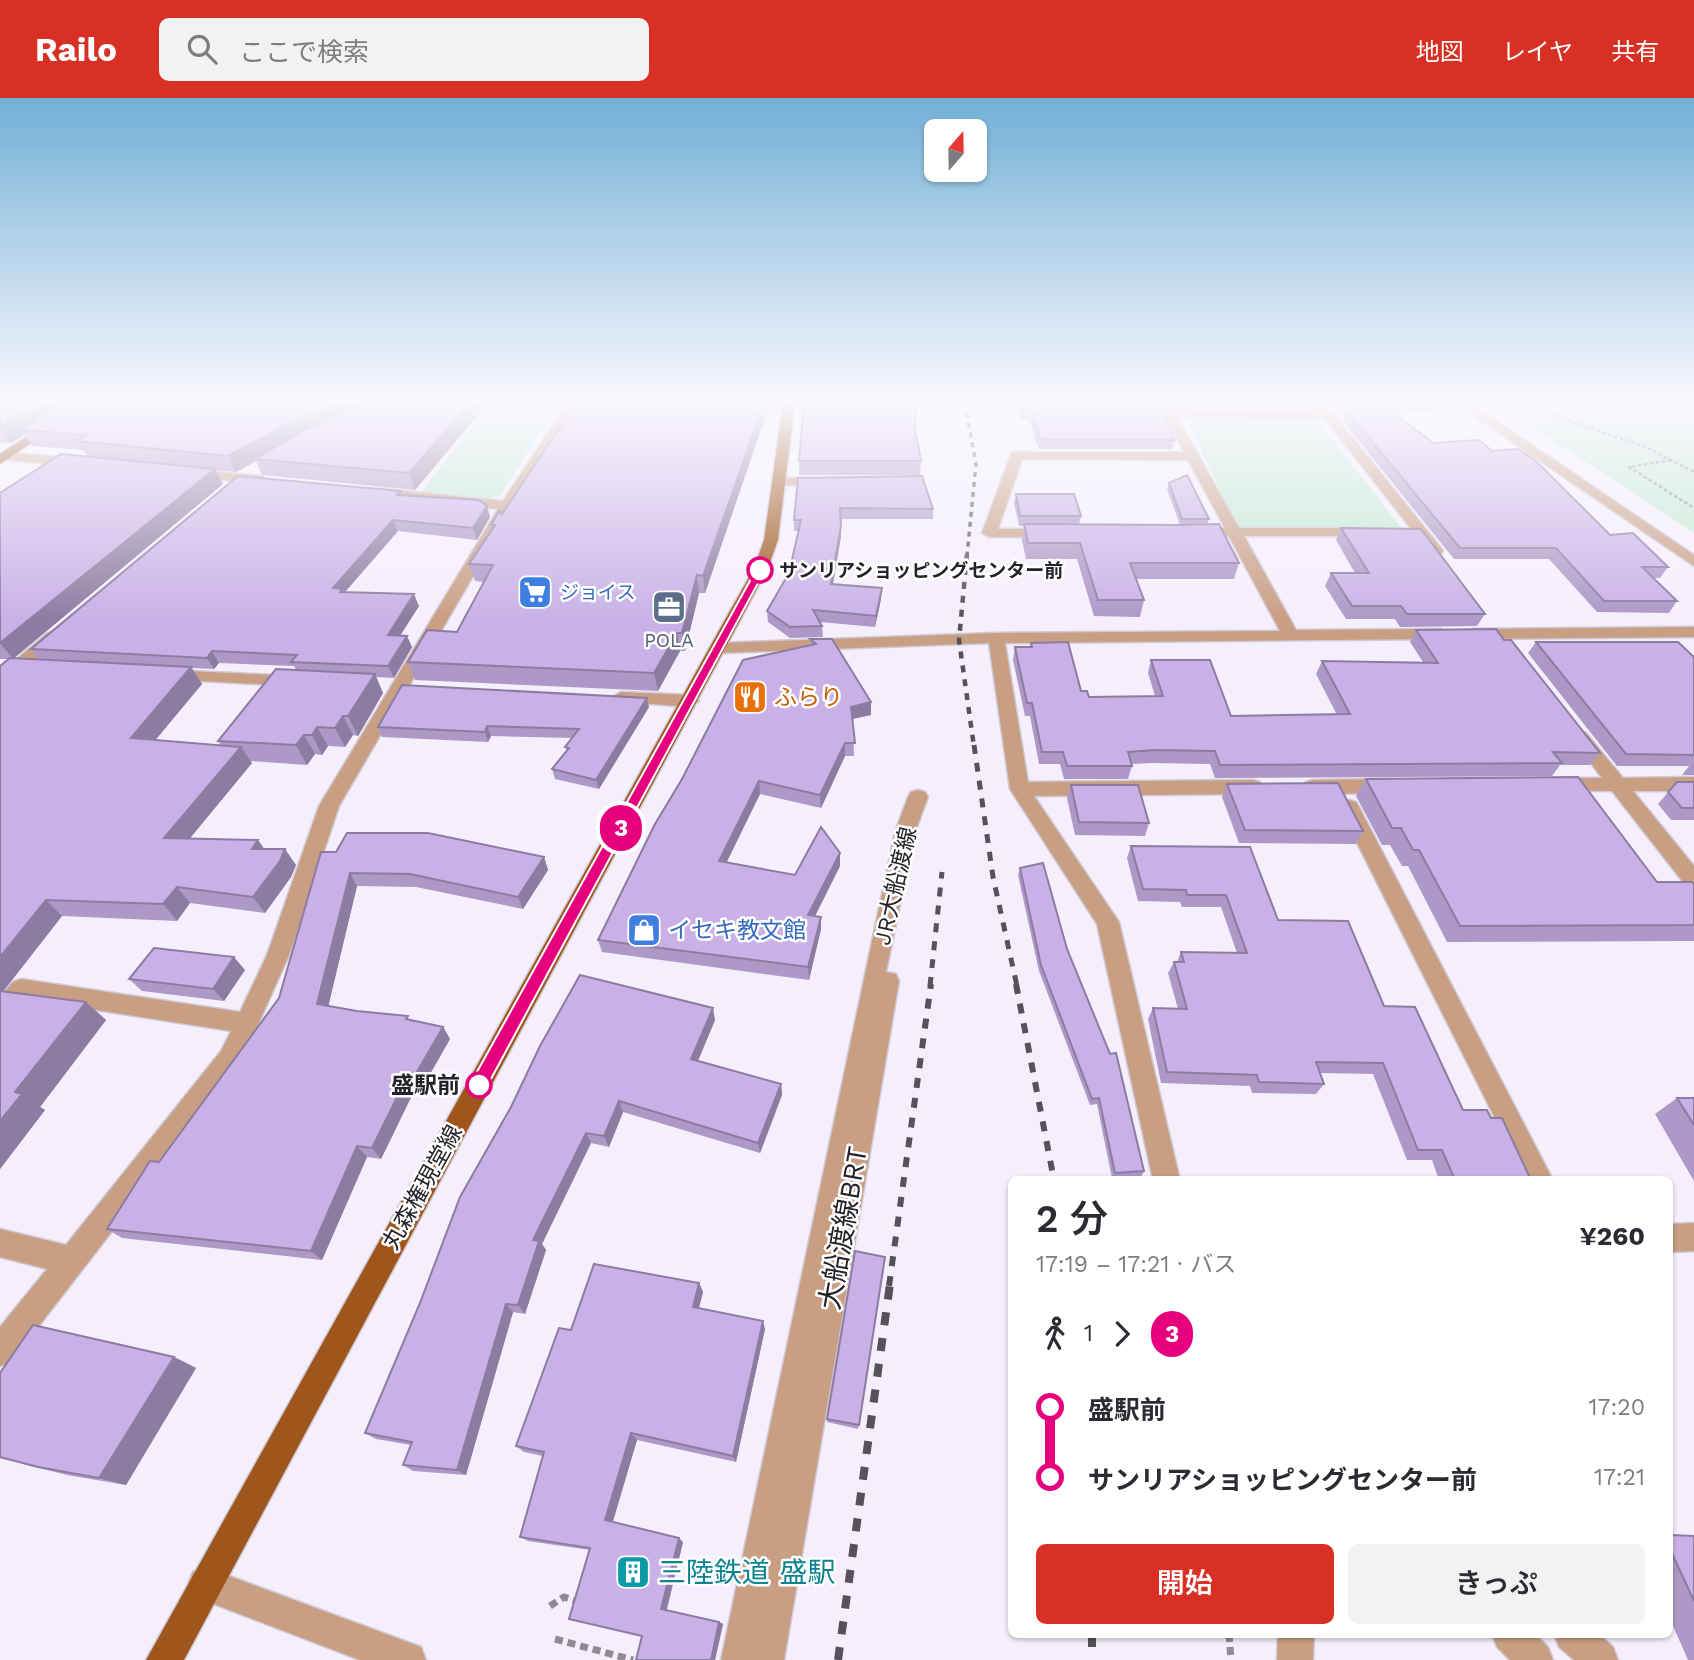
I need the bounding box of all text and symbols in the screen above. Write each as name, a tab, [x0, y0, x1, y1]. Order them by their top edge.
search box	[159, 18, 649, 81]
text: Railo	[35, 30, 117, 69]
icon: search	[183, 30, 221, 68]
text: ここで検索	[239, 37, 369, 67]
text: 地図	[1416, 38, 1464, 66]
text: レイヤ	[1502, 38, 1573, 66]
text: 共有	[1611, 38, 1659, 66]
north arrow	[924, 119, 987, 182]
map controls	[924, 119, 987, 182]
marker: サンリアショッピングセンター前	[747, 557, 773, 583]
place label: サンリアショッピングセンター前	[779, 559, 1063, 582]
supermarket icon: ジョイス	[516, 573, 554, 611]
place label: ジョイス	[560, 581, 635, 604]
office icon: POLA	[650, 588, 688, 626]
place label: POLA	[644, 629, 694, 652]
restaurant icon: ふらり	[731, 678, 769, 716]
place label: ふらり	[774, 684, 843, 711]
line badge: 3	[598, 805, 644, 851]
text: 3	[614, 814, 628, 842]
street label: JR大船渡線	[869, 824, 922, 948]
shop icon: イセキ教文館	[625, 911, 663, 949]
place label: イセキ教文館	[668, 917, 806, 944]
place label: 盛駅前	[391, 1072, 460, 1099]
marker: 盛駅前	[466, 1072, 492, 1098]
street label: 丸森権現堂線	[377, 1120, 468, 1254]
street label: 大船渡線BRT	[813, 1144, 874, 1312]
text: 2 分	[1036, 1197, 1108, 1241]
text: ¥260	[1579, 1221, 1645, 1251]
text: 17:19 – 17:21 · バス	[1036, 1251, 1236, 1278]
icon: walk	[1036, 1315, 1074, 1353]
icon: forward	[1103, 1315, 1141, 1353]
text: 1	[1084, 1320, 1093, 1347]
text: 3	[1165, 1320, 1179, 1348]
text: 17:20	[1589, 1394, 1645, 1421]
text: 盛駅前	[1088, 1395, 1166, 1425]
text: 17:21	[1594, 1464, 1645, 1491]
text: サンリアショッピングセンター前	[1088, 1465, 1477, 1495]
button: 開始	[1036, 1544, 1334, 1624]
button: きっぷ	[1348, 1544, 1645, 1624]
building icon: 三陸鉄道 盛駅	[614, 1553, 652, 1591]
place label: 三陸鉄道 盛駅	[658, 1556, 836, 1589]

